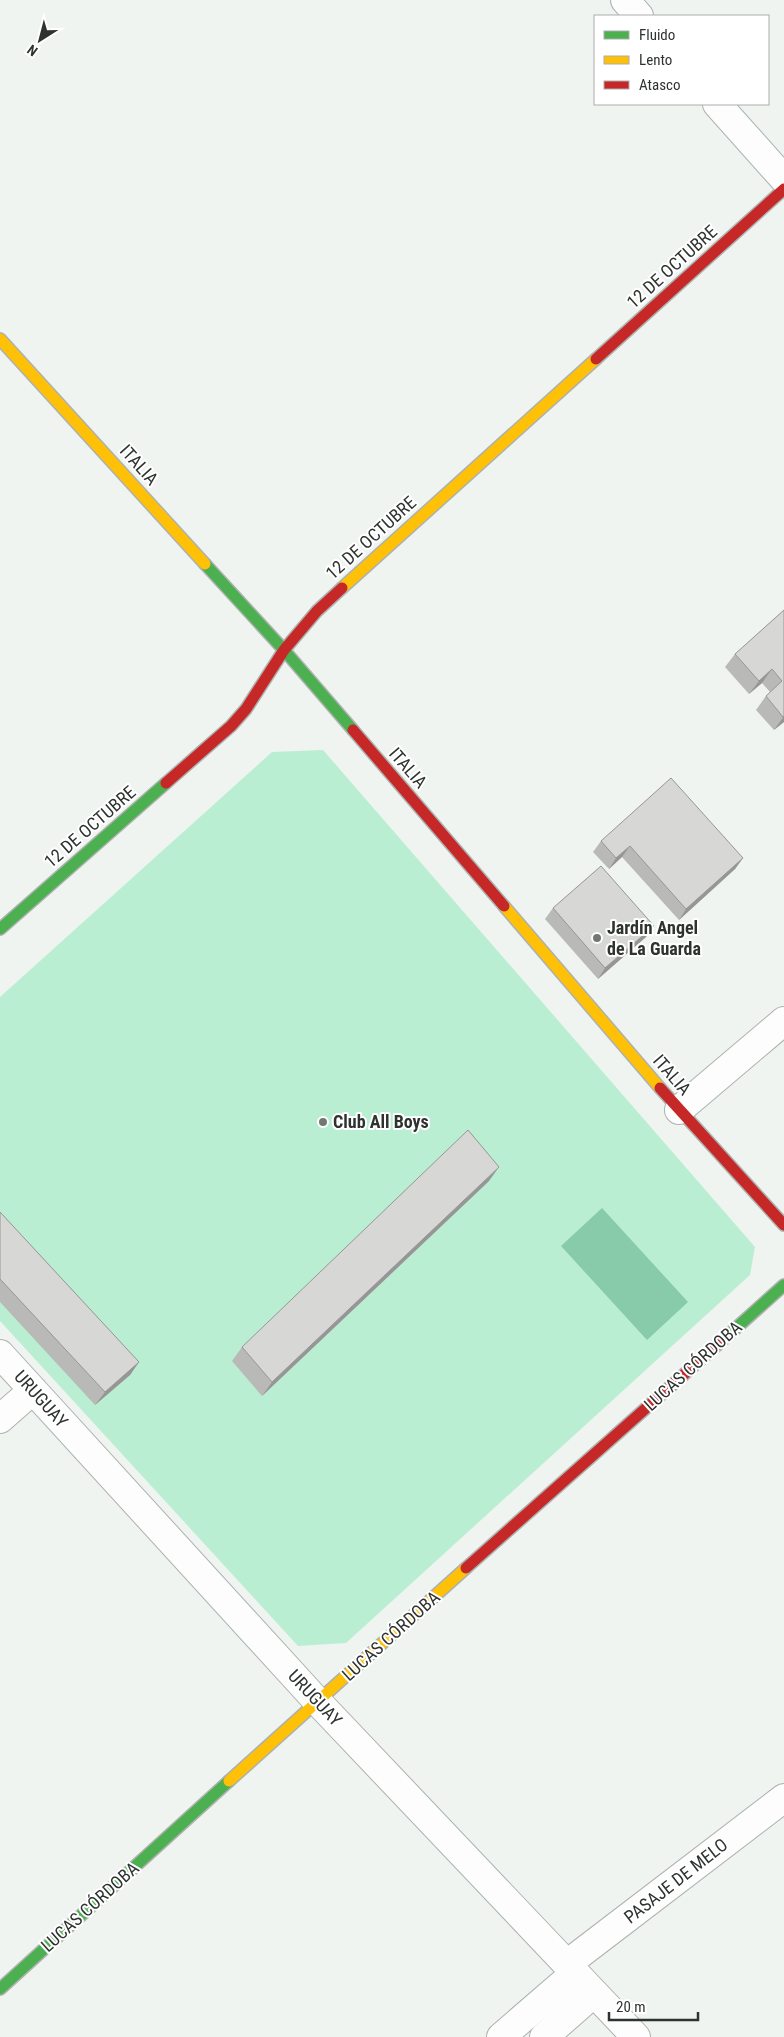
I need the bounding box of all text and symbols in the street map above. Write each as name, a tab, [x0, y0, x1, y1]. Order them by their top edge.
north arrow	[15, 15, 65, 65]
legend	[594, 15, 769, 105]
text: Fluido	[639, 26, 675, 44]
text: N	[24, 42, 41, 60]
text: Lento	[639, 51, 672, 69]
text: Atasco	[639, 76, 680, 94]
street label: 12 DE OCTUBRE	[622, 221, 721, 313]
street label: ITALIA	[116, 440, 163, 490]
street label: 12 DE OCTUBRE	[321, 492, 420, 584]
street label: ITALIA	[385, 743, 432, 793]
street label: 12 DE OCTUBRE	[40, 781, 140, 872]
place label: Jardín Angel de La Guarda	[607, 917, 701, 959]
marker: Jardín Angel de La Guarda	[591, 932, 603, 944]
street label: ITALIA	[649, 1050, 696, 1100]
place label: Club All Boys	[333, 1111, 429, 1132]
marker: Club All Boys	[317, 1116, 329, 1128]
street label: LUCAS CÓRDOBA	[640, 1316, 746, 1415]
street label: URUGUAY	[10, 1366, 73, 1432]
street label: LUCAS CÓRDOBA	[338, 1586, 444, 1685]
street label: URUGUAY	[284, 1665, 347, 1731]
street label: PASAJE DE MELO	[620, 1834, 732, 1927]
street label: LUCAS CÓRDOBA	[37, 1857, 143, 1956]
scale bar	[609, 1990, 698, 2022]
text: 20 m	[616, 1998, 646, 2016]

